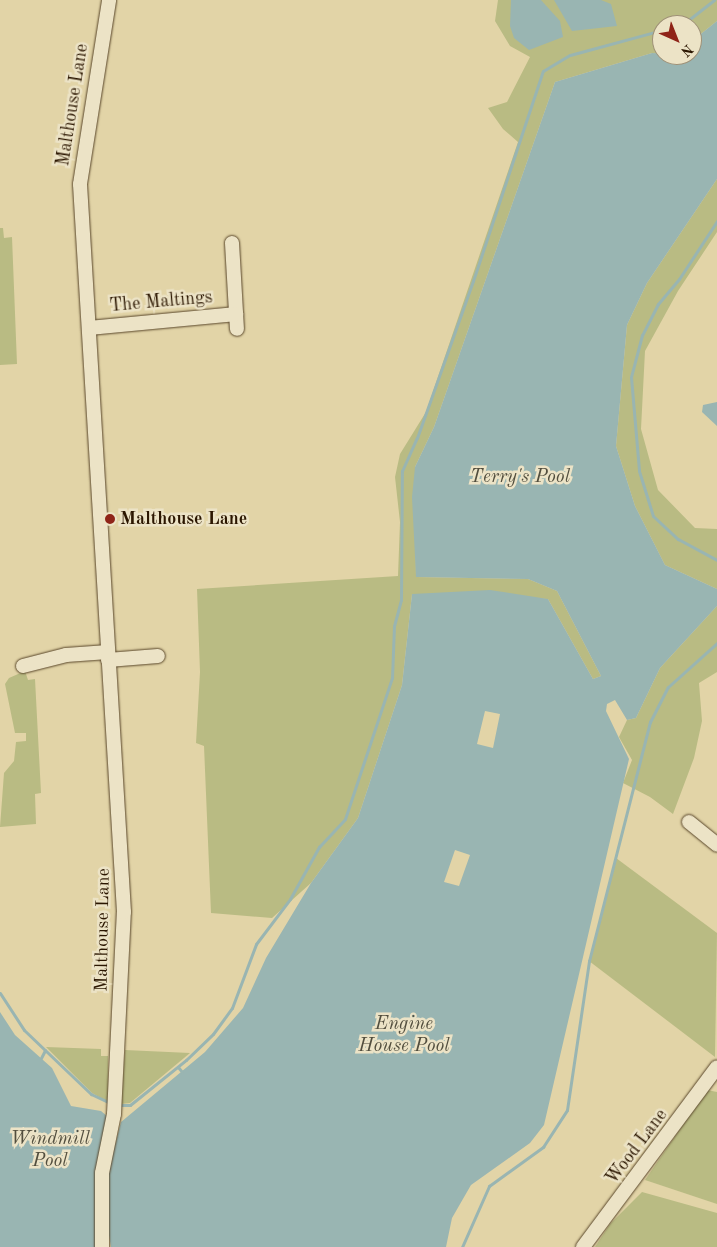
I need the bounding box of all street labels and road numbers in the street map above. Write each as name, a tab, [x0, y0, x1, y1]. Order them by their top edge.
street label: Malthouse Lane	[53, 42, 93, 168]
street label: The Maltings	[109, 287, 213, 317]
street label: Malthouse Lane	[91, 868, 115, 992]
street label: Wood Lane	[602, 1105, 672, 1189]

